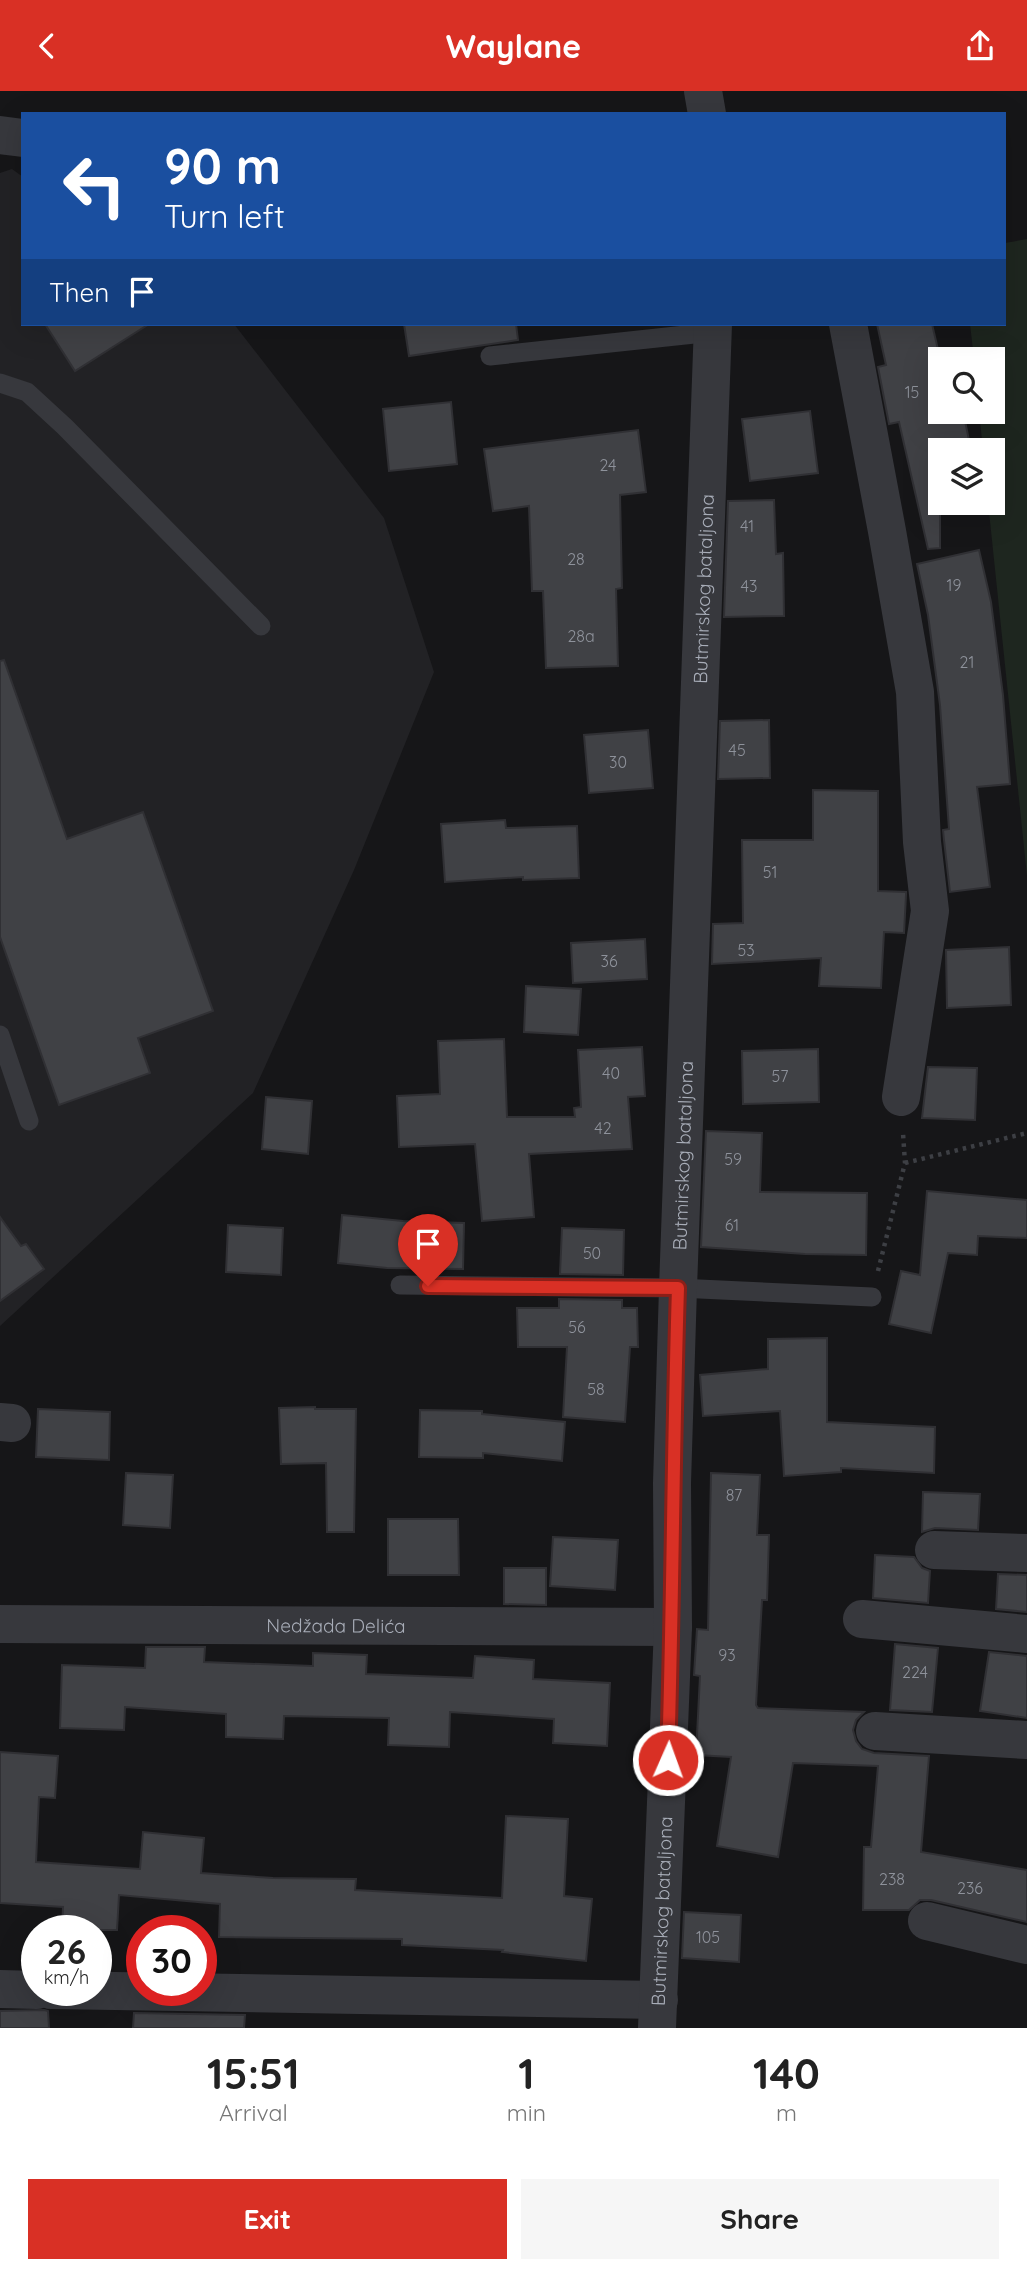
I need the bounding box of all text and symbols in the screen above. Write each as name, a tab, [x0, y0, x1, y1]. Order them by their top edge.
text: Waylane	[446, 26, 581, 66]
icon: back	[28, 27, 66, 65]
icon: share	[961, 27, 999, 65]
text: 90 m	[164, 135, 281, 196]
icon: left	[49, 140, 140, 231]
text: Turn left	[164, 196, 285, 236]
icon: arrive	[123, 273, 161, 311]
text: Then	[49, 276, 109, 309]
map controls	[928, 347, 1005, 515]
button: search	[928, 347, 1005, 424]
house number: 15	[905, 382, 919, 402]
button: layers	[928, 438, 1005, 515]
house number: 24	[599, 455, 617, 475]
street label: Butmirskog bataljona	[688, 494, 719, 684]
house number: 41	[740, 516, 754, 536]
house number: 28	[567, 549, 585, 569]
house number: 19	[947, 575, 961, 595]
house number: 43	[741, 576, 757, 596]
house number: 28a	[567, 626, 595, 646]
house number: 21	[960, 652, 974, 672]
house number: 45	[728, 740, 746, 760]
house number: 30	[609, 752, 627, 772]
house number: 51	[763, 862, 777, 882]
house number: 53	[737, 940, 755, 960]
house number: 36	[601, 951, 618, 971]
street label: Butmirskog bataljona	[667, 1060, 698, 1251]
house number: 40	[602, 1063, 620, 1083]
house number: 57	[772, 1066, 788, 1086]
house number: 42	[594, 1118, 612, 1138]
house number: 59	[724, 1149, 742, 1169]
pin	[398, 1214, 458, 1286]
house number: 61	[725, 1215, 739, 1235]
icon: arrive	[409, 1225, 447, 1263]
house number: 50	[583, 1243, 601, 1263]
house number: 56	[568, 1317, 586, 1337]
house number: 58	[587, 1379, 605, 1399]
house number: 87	[726, 1485, 742, 1505]
street label: Nedžada Delića	[266, 1613, 406, 1638]
house number: 93	[718, 1645, 736, 1665]
house number: 224	[902, 1662, 928, 1682]
position arrow	[631, 1723, 705, 1797]
street label: Butmirskog bataljona	[646, 1816, 677, 2006]
house number: 238	[879, 1869, 905, 1889]
house number: 236	[957, 1878, 983, 1898]
speed limit sign: 30	[126, 1915, 217, 2006]
house number: 105	[696, 1927, 720, 1947]
text: 26	[47, 1929, 86, 1973]
text: km/h	[44, 1966, 89, 1989]
text: 15:51	[207, 2047, 300, 2100]
text: 1	[518, 2047, 535, 2100]
text: 140	[753, 2047, 820, 2100]
text: Arrival	[219, 2098, 288, 2127]
text: min	[507, 2098, 546, 2127]
text: m	[776, 2098, 797, 2127]
button: Exit	[28, 2179, 507, 2259]
button: Share	[521, 2179, 999, 2259]

